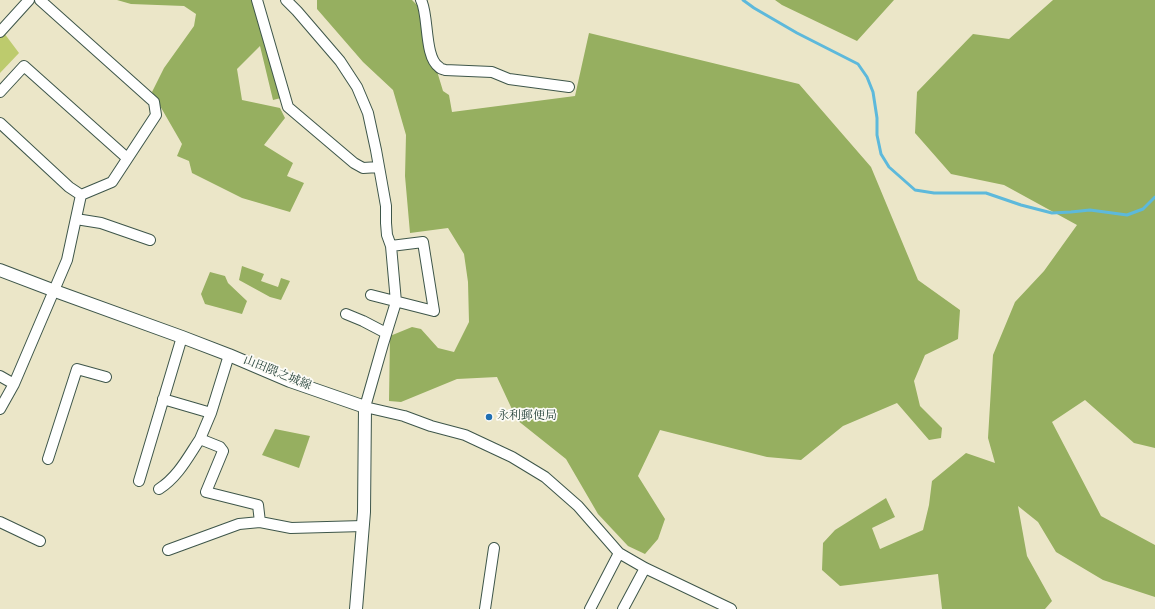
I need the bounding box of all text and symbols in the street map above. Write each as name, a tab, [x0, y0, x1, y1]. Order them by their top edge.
street label: 山田隈之城線	[241, 354, 313, 394]
place label: 永利郵便局	[497, 410, 557, 424]
marker: 永利郵便局	[484, 412, 494, 422]

